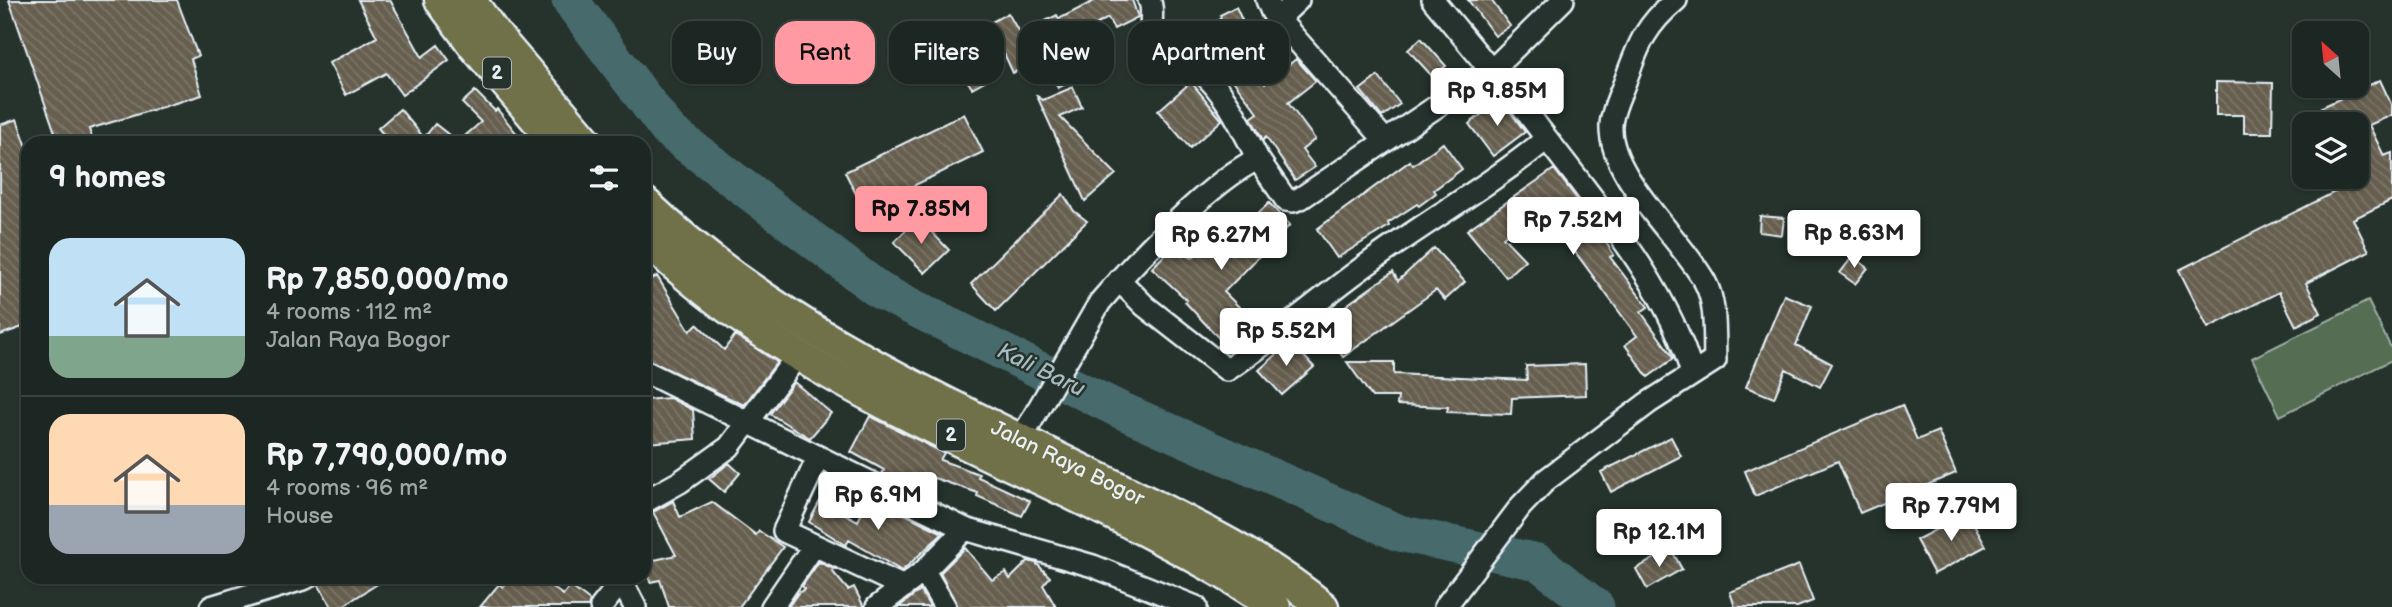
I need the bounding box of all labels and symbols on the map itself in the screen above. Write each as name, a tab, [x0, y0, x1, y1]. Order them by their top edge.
north arrow	[2292, 21, 2370, 98]
road number: 2	[483, 58, 511, 88]
pin: Rp 9.85M	[1425, 68, 1569, 128]
pin: Rp 7.85M	[849, 187, 993, 246]
pin: Rp 7.52M	[1501, 198, 1645, 257]
pin: Rp 8.63M	[1782, 210, 1926, 270]
pin: Rp 6.27M	[1149, 212, 1293, 272]
pin: Rp 5.52M	[1214, 308, 1358, 368]
water label: Kali Baru	[993, 337, 1090, 403]
street label: Jalan Raya Bogor	[987, 415, 1149, 511]
road number: 2	[937, 420, 965, 450]
pin: Rp 6.9M	[813, 472, 943, 532]
pin: Rp 7.79M	[1879, 484, 2023, 543]
pin: Rp 12.1M	[1587, 510, 1731, 569]

